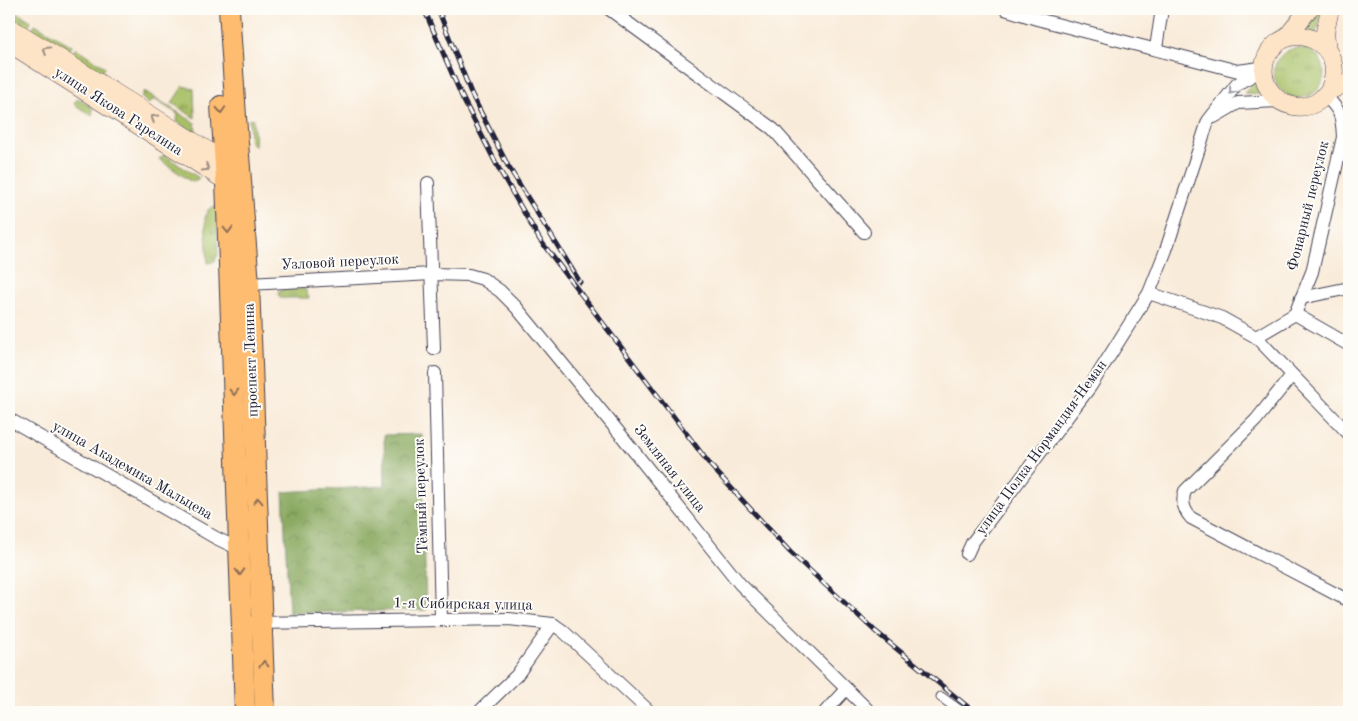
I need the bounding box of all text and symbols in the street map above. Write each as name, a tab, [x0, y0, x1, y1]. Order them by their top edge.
one-way arrow	[42, 47, 52, 56]
street label: улица Якова Гарелина	[51, 65, 185, 159]
one-way arrow	[1228, 85, 1237, 94]
one-way arrow	[216, 106, 227, 114]
one-way arrow	[150, 114, 159, 124]
street label: Фонарный переулок	[1286, 139, 1333, 272]
one-way arrow	[200, 162, 209, 171]
one-way arrow	[222, 226, 233, 234]
street label: Узловой переулок	[281, 252, 400, 274]
street label: проспект Ленина	[242, 302, 261, 417]
street label: улица Полка Нормандия-Неман	[974, 358, 1110, 538]
one-way arrow	[228, 388, 239, 396]
street label: улица Академика Мальцева	[49, 419, 215, 523]
street label: Земляная улица	[630, 423, 708, 516]
street label: Тёмный переулок	[412, 438, 432, 554]
one-way arrow	[253, 497, 263, 504]
one-way arrow	[234, 568, 245, 576]
street label: 1-я Сибирская улица	[393, 596, 533, 614]
one-way arrow	[258, 659, 269, 667]

